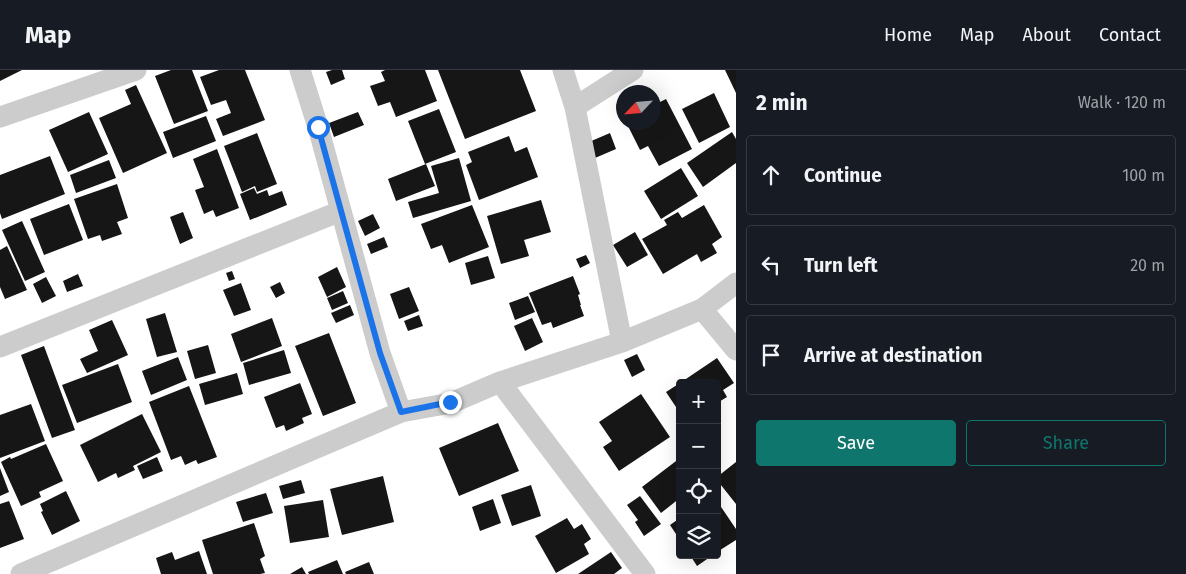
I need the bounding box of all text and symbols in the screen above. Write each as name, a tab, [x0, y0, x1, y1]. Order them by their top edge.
text: Map	[25, 21, 71, 49]
text: Home	[884, 24, 932, 46]
text: Map	[960, 24, 994, 46]
text: About	[1022, 24, 1071, 46]
text: Contact	[1099, 24, 1161, 46]
north arrow	[616, 85, 661, 130]
text: 2 min	[756, 90, 808, 116]
text: Walk · 120 m	[1078, 93, 1166, 112]
route start	[307, 116, 330, 139]
icon: ahead	[757, 161, 785, 189]
text: Continue	[804, 164, 882, 187]
text: 100 m	[1122, 166, 1165, 185]
icon: left	[757, 251, 785, 279]
text: Turn left	[804, 254, 878, 277]
text: 20 m	[1130, 256, 1165, 275]
icon: arrive	[757, 341, 785, 369]
text: Arrive at destination	[804, 344, 983, 367]
map controls	[676, 379, 721, 559]
button: +	[676, 379, 721, 424]
route end	[439, 391, 462, 414]
button: Save	[756, 420, 956, 466]
button: Share	[966, 420, 1166, 466]
button: −	[676, 424, 721, 469]
button: locate	[676, 469, 721, 514]
button: layers	[676, 514, 721, 559]

